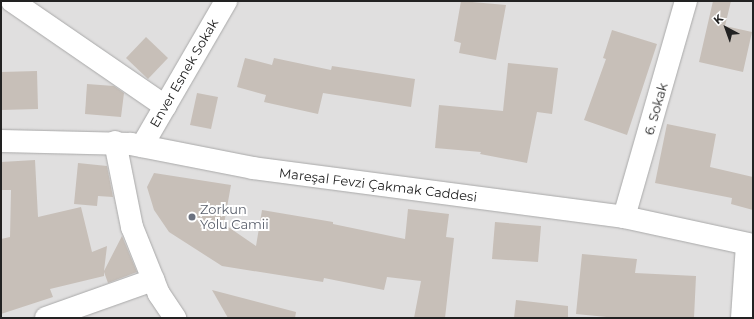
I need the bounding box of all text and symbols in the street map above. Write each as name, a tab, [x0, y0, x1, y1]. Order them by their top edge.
north arrow	[706, 8, 746, 48]
text: K	[710, 11, 726, 27]
street label: Enver Esnek Sokak	[147, 16, 221, 130]
street label: 6. Sokak	[641, 81, 671, 137]
street label: Mareşal Fevzi Çakmak Caddesi	[278, 165, 478, 205]
place label: Zorkun Yolu Camii	[200, 202, 269, 233]
marker: Zorkun Yolu Camii	[187, 212, 197, 222]

